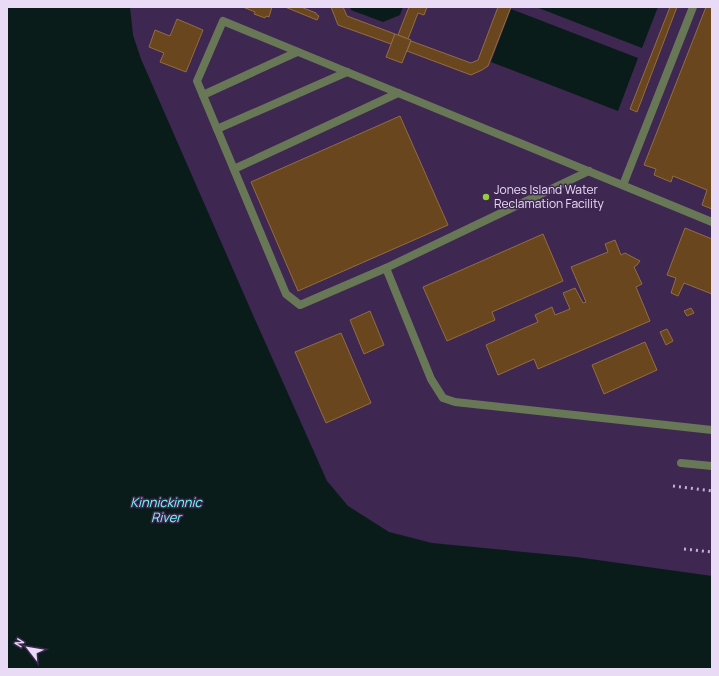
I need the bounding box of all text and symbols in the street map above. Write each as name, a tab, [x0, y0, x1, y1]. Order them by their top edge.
place label: Jones Island Water Reclamation Facility	[494, 181, 605, 212]
marker: Jones Island Water Reclamation Facility	[481, 192, 491, 202]
water label: Kinnickinnic River	[130, 493, 204, 526]
north arrow	[8, 628, 48, 668]
text: N	[11, 635, 28, 650]

